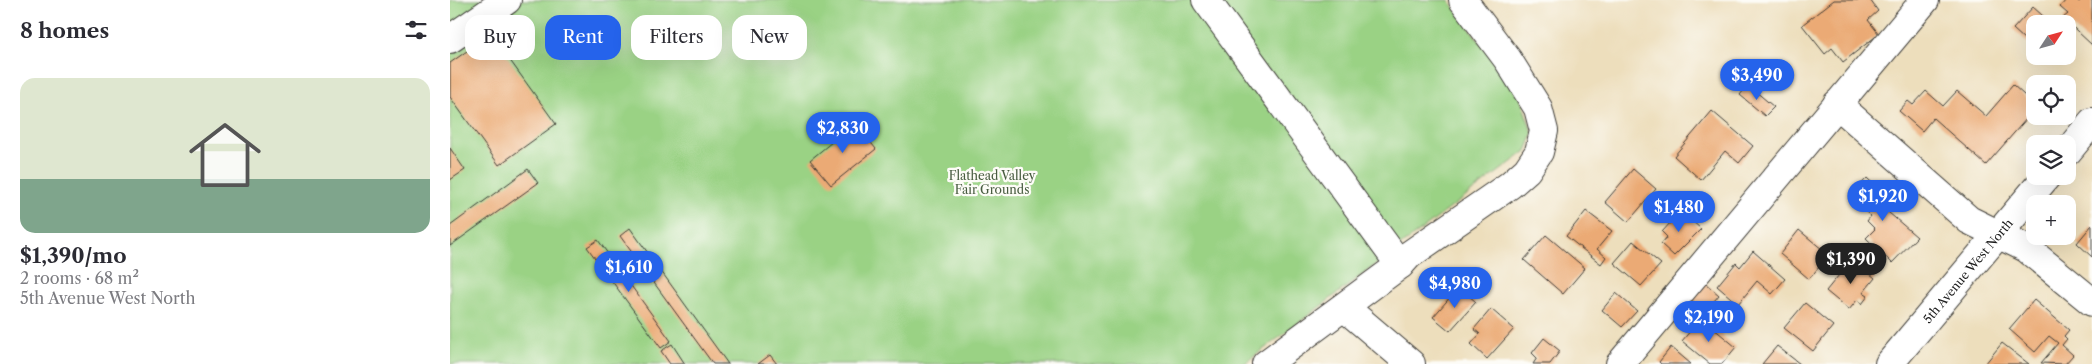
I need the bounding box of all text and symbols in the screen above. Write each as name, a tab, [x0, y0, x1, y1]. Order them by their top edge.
chip: Buy	[465, 15, 535, 60]
chip: Rent	[545, 15, 621, 60]
chip: Filters	[631, 15, 722, 60]
chip: New	[732, 15, 807, 60]
north arrow	[2026, 15, 2076, 65]
map controls	[2026, 15, 2076, 245]
icon: filters	[402, 16, 430, 44]
text: 8 homes	[20, 18, 109, 43]
pin: $3,490	[1716, 58, 1798, 101]
text: $3,490	[1731, 65, 1783, 85]
button: locate	[2026, 75, 2076, 125]
icon: home	[180, 110, 270, 200]
pin: $2,830	[802, 112, 884, 154]
text: $2,830	[817, 118, 869, 138]
button: layers	[2026, 135, 2076, 185]
park label: Flathead Valley Fair Grounds	[949, 168, 1036, 197]
pin: $1,920	[1842, 180, 1924, 222]
text: $1,920	[1858, 186, 1908, 206]
pin: $1,480	[1638, 190, 1720, 233]
button: +	[2026, 195, 2076, 245]
text: $1,480	[1654, 197, 1704, 217]
street label: 5th Avenue West North	[1919, 215, 2016, 326]
pin: $1,390	[1810, 242, 1892, 285]
text: $1,390/mo	[20, 243, 127, 268]
text: $1,390	[1826, 249, 1876, 269]
pin: $1,610	[588, 250, 670, 293]
text: $1,610	[605, 257, 653, 277]
pin: $4,980	[1414, 266, 1496, 309]
text: 2 rooms · 68 m²	[20, 268, 139, 288]
text: $4,980	[1429, 273, 1481, 293]
text: 5th Avenue West North	[20, 288, 195, 308]
pin: $2,190	[1668, 300, 1750, 343]
text: $2,190	[1684, 307, 1734, 327]

